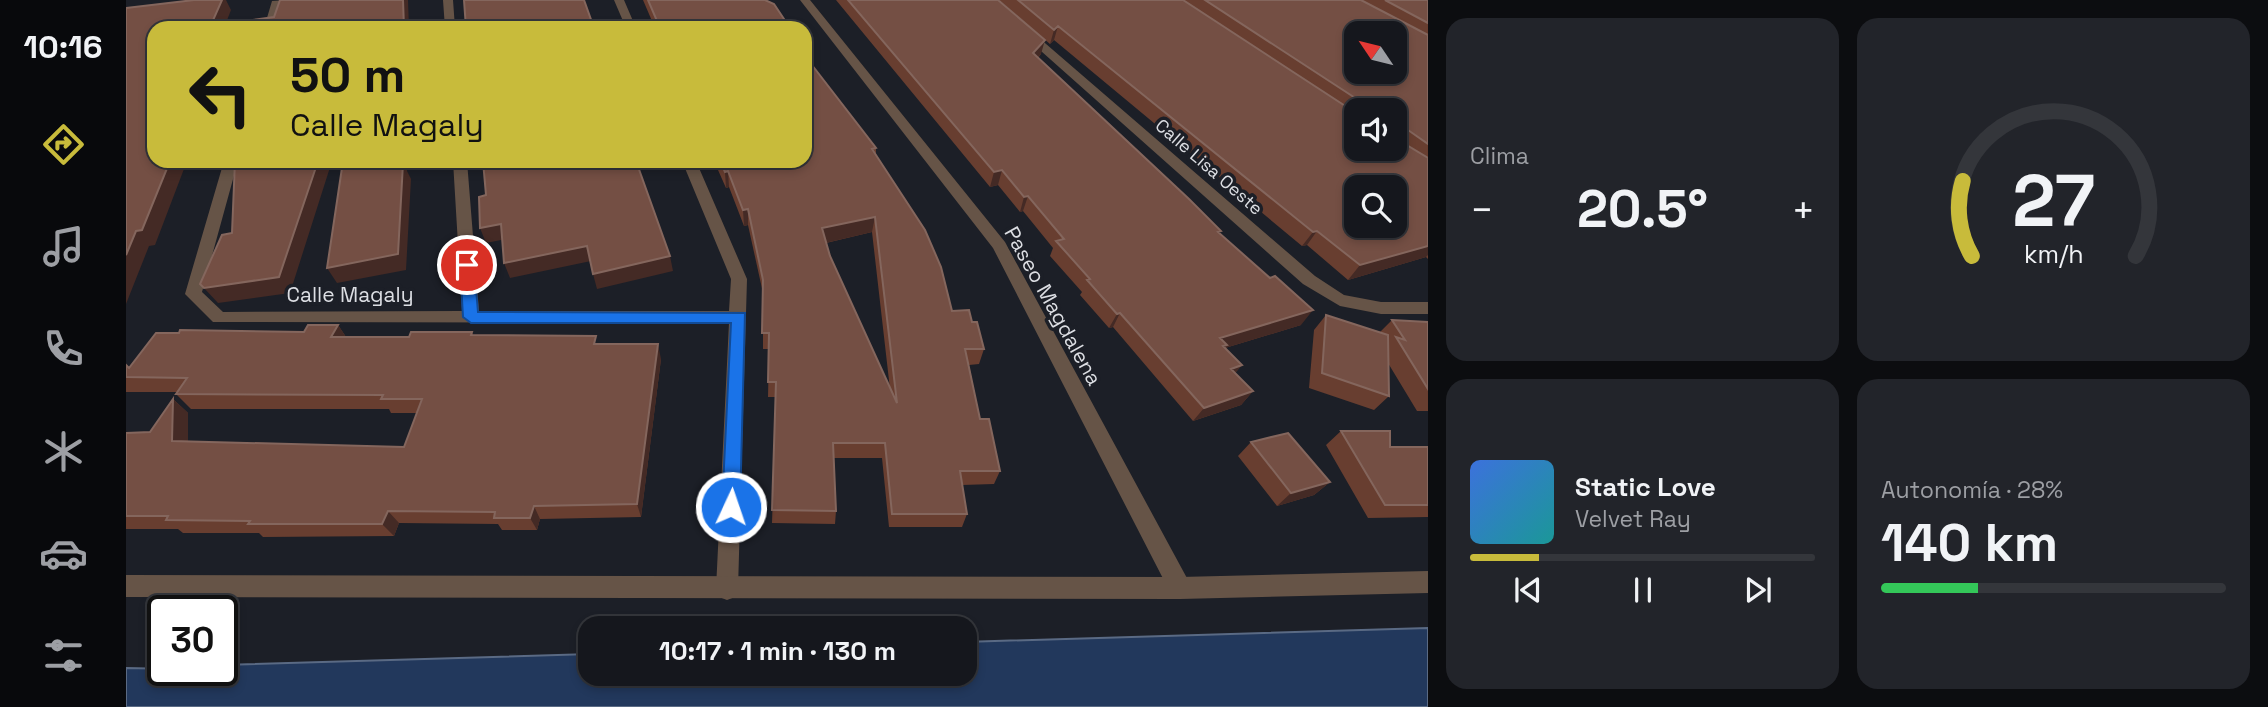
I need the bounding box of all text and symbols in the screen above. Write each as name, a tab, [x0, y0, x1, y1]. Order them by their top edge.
north arrow	[1344, 21, 1407, 84]
map controls	[1344, 21, 1407, 238]
text: 10:16	[24, 27, 102, 67]
text: 50 m	[290, 44, 405, 106]
icon: left	[175, 49, 266, 140]
button: sound	[1344, 98, 1407, 161]
text: Calle Magaly	[290, 105, 484, 145]
street label: Calle Lisa Oeste	[1151, 114, 1268, 220]
icon: directions	[39, 120, 88, 169]
text: Clima	[1470, 141, 1529, 171]
text: 27	[2012, 154, 2095, 247]
button: search	[1344, 175, 1407, 238]
text: 20.5°	[1577, 176, 1708, 242]
text: −	[1470, 186, 1494, 234]
text: +	[1791, 186, 1815, 234]
street label: Paseo Magdalena	[999, 221, 1108, 390]
icon: music	[39, 222, 88, 271]
pin	[437, 235, 497, 295]
text: km/h	[2024, 237, 2083, 269]
icon: arrive	[448, 246, 486, 284]
street label: Calle Magaly	[286, 281, 414, 308]
icon: phone	[39, 324, 88, 373]
icon: climate	[39, 427, 88, 476]
position arrow	[694, 470, 768, 544]
text: Static Love	[1575, 470, 1716, 504]
text: Autonomía · 28%	[1881, 475, 2063, 505]
text: Velvet Ray	[1575, 504, 1691, 534]
text: 140 km	[1881, 510, 2058, 576]
icon: car	[39, 529, 88, 578]
icon: previous	[1509, 571, 1547, 609]
icon: pause	[1624, 571, 1662, 609]
icon: next	[1739, 571, 1777, 609]
speed limit sign: 30	[147, 595, 238, 686]
icon: filters	[39, 631, 88, 680]
text: 10:17 · 1 min · 130 m	[659, 634, 896, 668]

